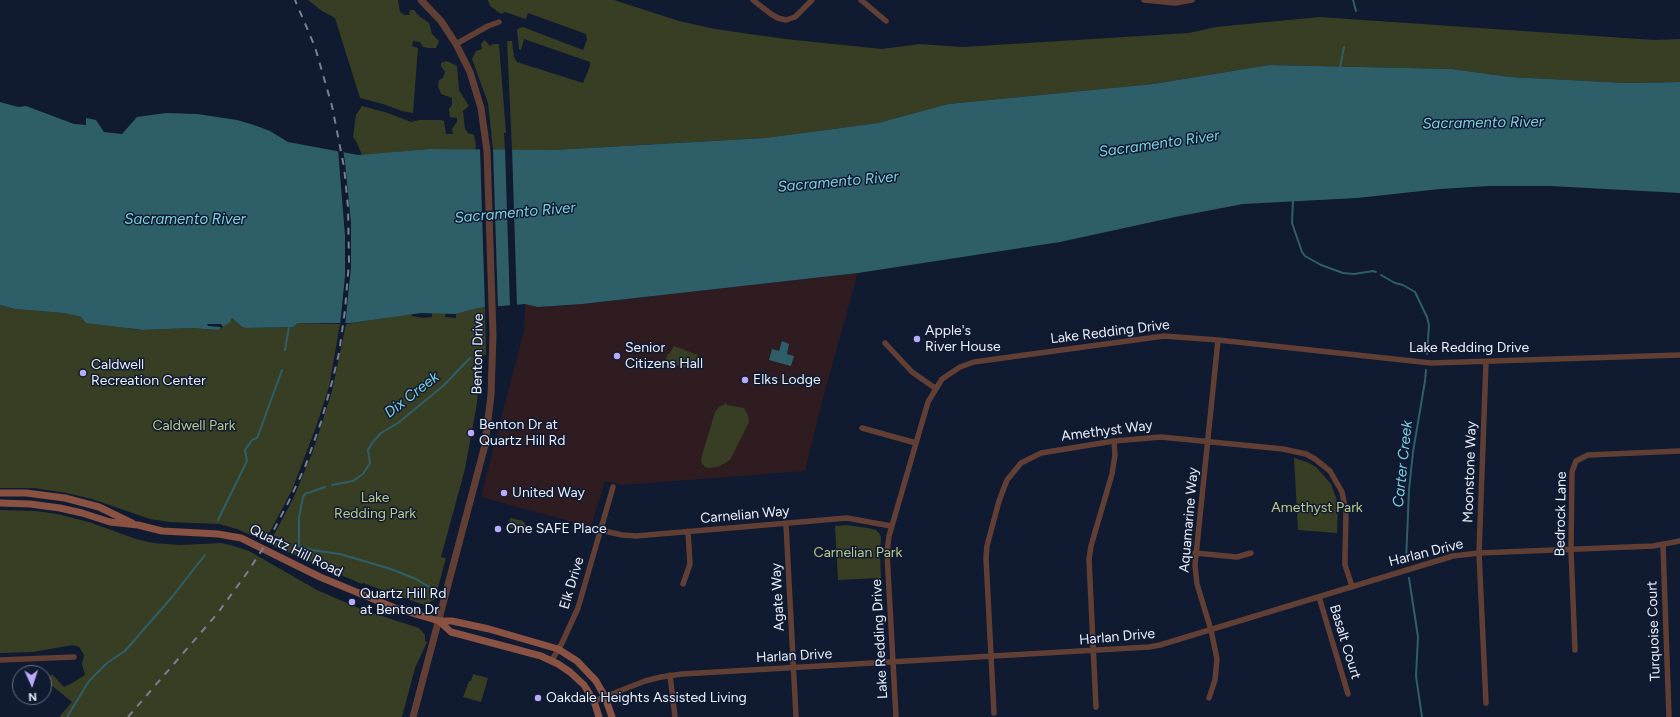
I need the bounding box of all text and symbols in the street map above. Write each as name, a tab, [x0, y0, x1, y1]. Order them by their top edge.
water label: Sacramento River	[1422, 113, 1544, 133]
water label: Sacramento River	[1098, 127, 1220, 161]
water label: Sacramento River	[777, 168, 899, 196]
water label: Sacramento River	[454, 199, 576, 227]
water label: Sacramento River	[124, 211, 246, 229]
street label: Benton Drive	[469, 313, 487, 395]
street label: Lake Redding Drive	[1049, 316, 1171, 348]
place label: Apple's River House	[925, 323, 1001, 356]
marker: Apple's River House	[912, 334, 922, 344]
place label: Senior Citizens Hall	[625, 340, 703, 372]
street label: Lake Redding Drive	[1409, 340, 1529, 356]
marker: Senior Citizens Hall	[612, 351, 622, 361]
place label: Caldwell Recreation Center	[91, 357, 206, 390]
marker: Caldwell Recreation Center	[78, 368, 88, 378]
water label: Dix Creek	[381, 368, 443, 422]
place label: Elks Lodge	[753, 372, 821, 388]
marker: Elks Lodge	[740, 375, 750, 385]
place label: Benton Dr at Quartz Hill Rd	[479, 417, 566, 450]
street label: Amethyst Way	[1060, 417, 1154, 445]
park label: Caldwell Park	[152, 418, 236, 434]
water label: Carter Creek	[1389, 420, 1417, 508]
street label: Moonstone Way	[1460, 421, 1480, 523]
marker: Benton Dr at Quartz Hill Rd	[466, 428, 476, 438]
street label: Aquamarine Way	[1176, 467, 1202, 573]
street label: Bedrock Lane	[1552, 471, 1570, 557]
place label: United Way	[512, 485, 585, 501]
marker: United Way	[499, 488, 509, 498]
park label: Lake Redding Park	[334, 490, 416, 522]
park label: Amethyst Park	[1271, 500, 1363, 516]
street label: Carnelian Way	[700, 503, 790, 527]
street label: Quartz Hill Road	[247, 521, 345, 581]
place label: One SAFE Place	[506, 521, 607, 537]
marker: One SAFE Place	[493, 524, 503, 534]
street label: Harlan Drive	[1387, 536, 1465, 570]
park label: Carnelian Park	[814, 545, 902, 561]
street label: Elk Drive	[556, 555, 588, 611]
street label: Agate Way	[768, 562, 788, 632]
street label: Lake Redding Drive	[868, 579, 892, 699]
street label: Turquoise Court	[1644, 580, 1664, 682]
place label: Quartz Hill Rd at Benton Dr	[360, 586, 447, 618]
marker: Quartz Hill Rd at Benton Dr	[347, 597, 357, 607]
street label: Basalt Court	[1326, 603, 1364, 681]
street label: Harlan Drive	[1078, 625, 1156, 649]
street label: Harlan Drive	[755, 646, 833, 666]
north arrow	[12, 665, 52, 705]
text: N	[28, 690, 37, 703]
place label: Oakdale Heights Assisted Living	[546, 690, 747, 706]
marker: Oakdale Heights Assisted Living	[533, 693, 543, 703]

